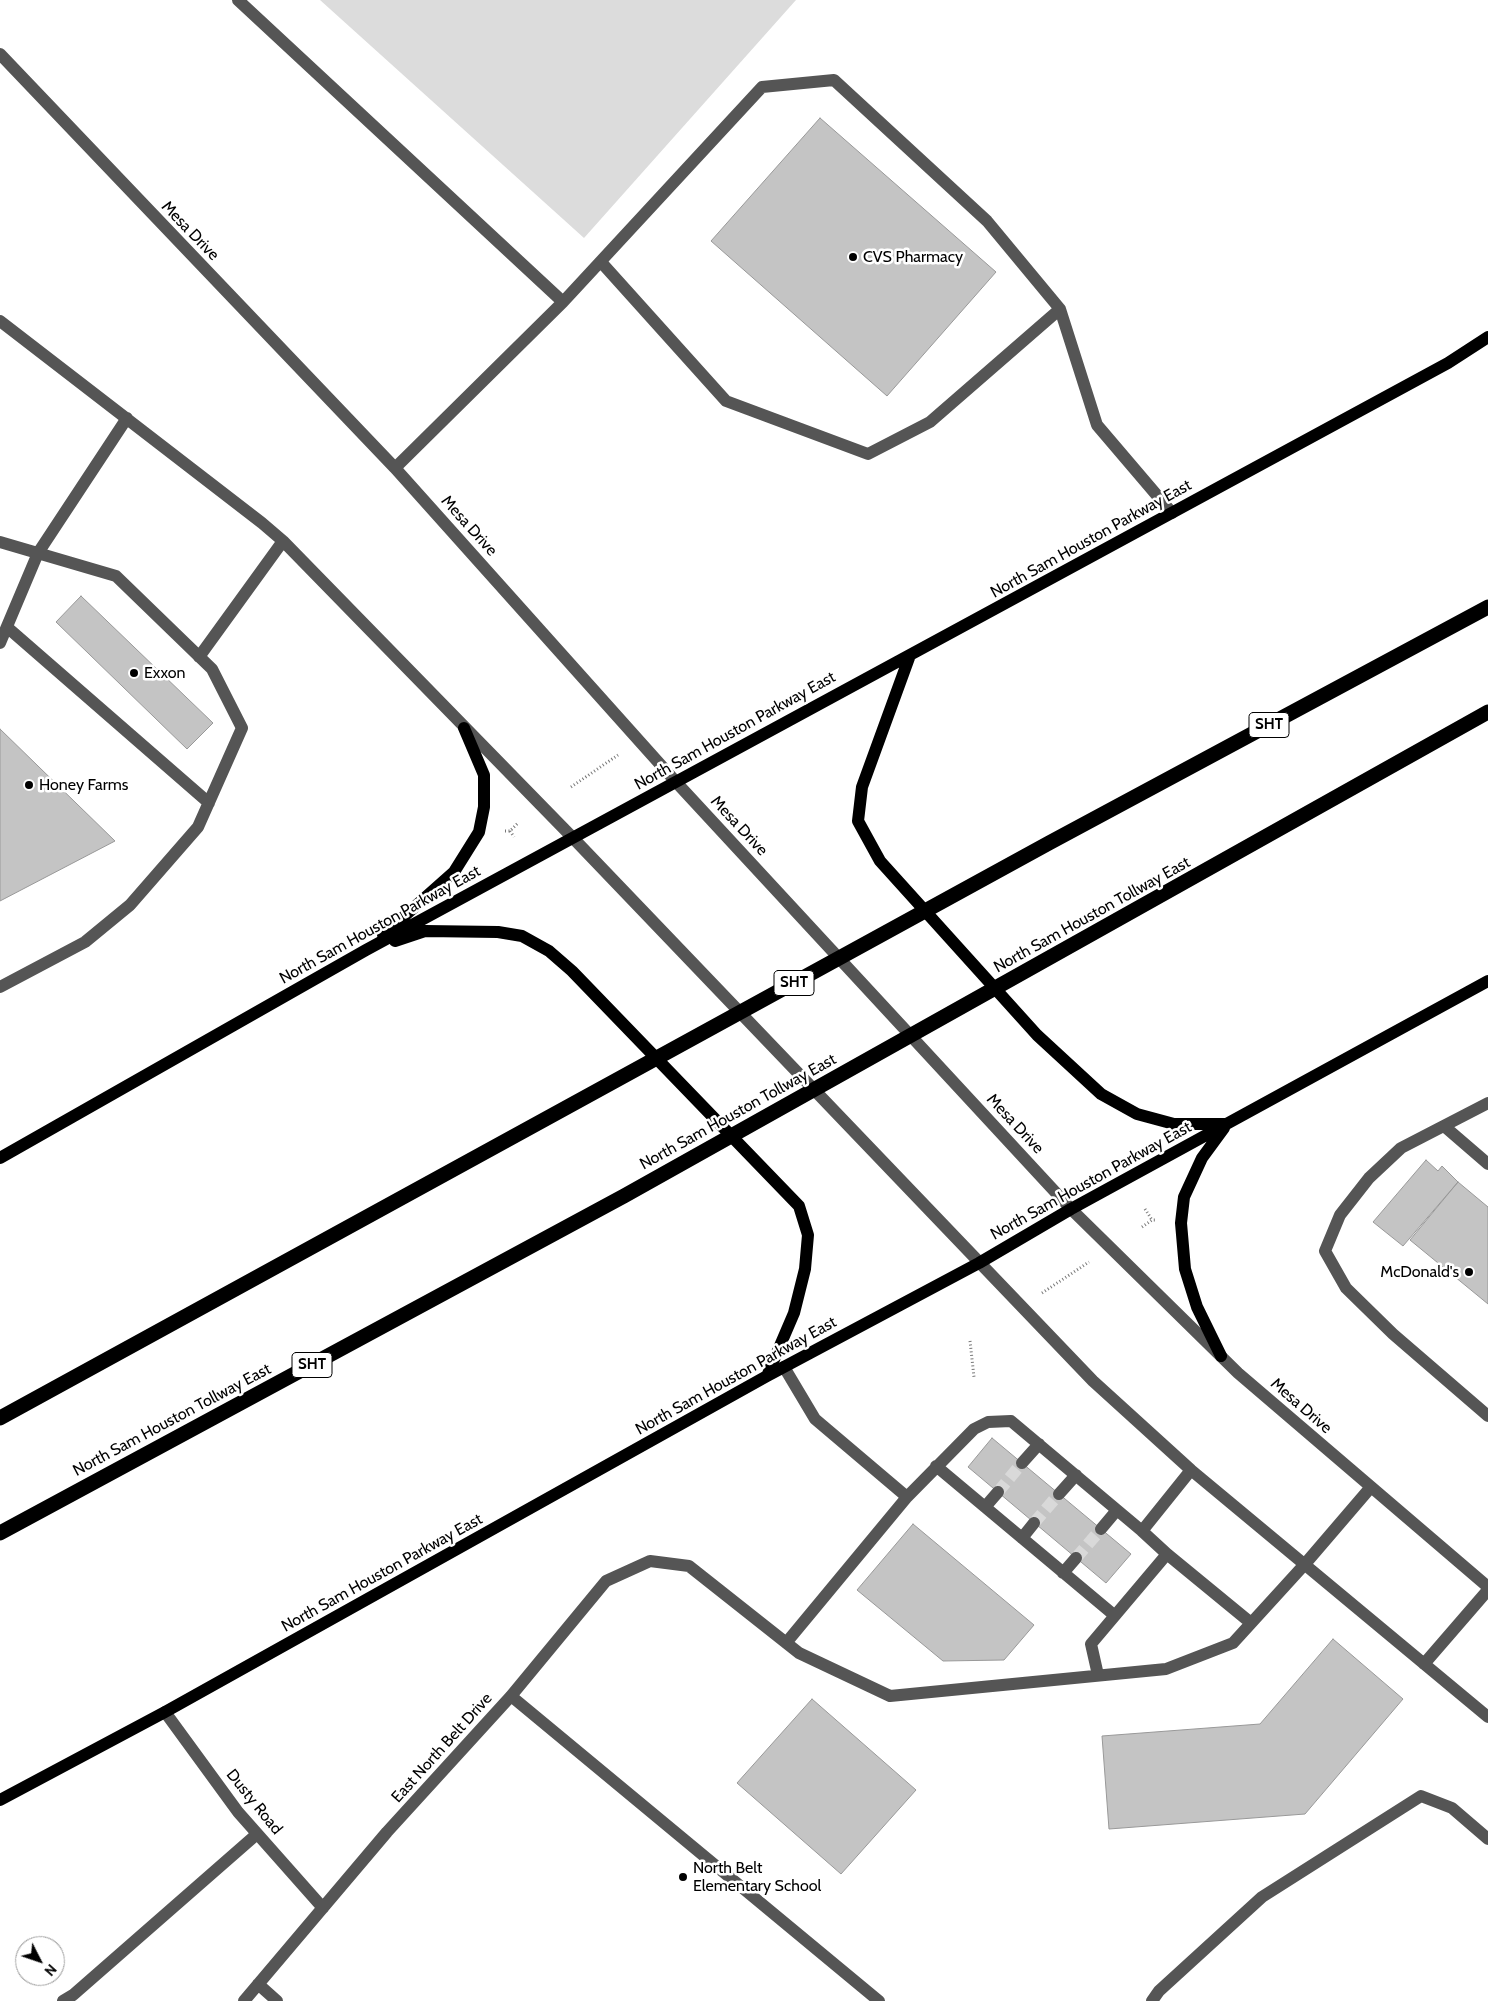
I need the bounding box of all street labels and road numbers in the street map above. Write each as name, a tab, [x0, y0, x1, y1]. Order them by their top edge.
street label: Mesa Drive	[157, 197, 223, 265]
street label: North Sam Houston Parkway East	[987, 476, 1195, 602]
street label: Mesa Drive	[437, 492, 501, 560]
street label: North Sam Houston Parkway East	[631, 668, 839, 794]
road number: SHT	[1249, 712, 1289, 738]
street label: Mesa Drive	[706, 792, 772, 860]
street label: North Sam Houston Tollway East	[991, 853, 1193, 977]
street label: North Sam Houston Parkway East	[276, 862, 484, 988]
road number: SHT	[774, 970, 814, 996]
street label: North Sam Houston Tollway East	[637, 1050, 839, 1174]
street label: Mesa Drive	[982, 1090, 1048, 1158]
street label: North Sam Houston Parkway East	[987, 1118, 1195, 1244]
street label: North Sam Houston Parkway East	[632, 1313, 840, 1439]
road number: SHT	[292, 1352, 332, 1378]
street label: North Sam Houston Tollway East	[70, 1360, 274, 1480]
street label: Mesa Drive	[1266, 1374, 1336, 1438]
street label: North Sam Houston Parkway East	[278, 1510, 486, 1636]
street label: East North Belt Drive	[388, 1689, 496, 1807]
street label: Dusty Road	[222, 1766, 286, 1838]

